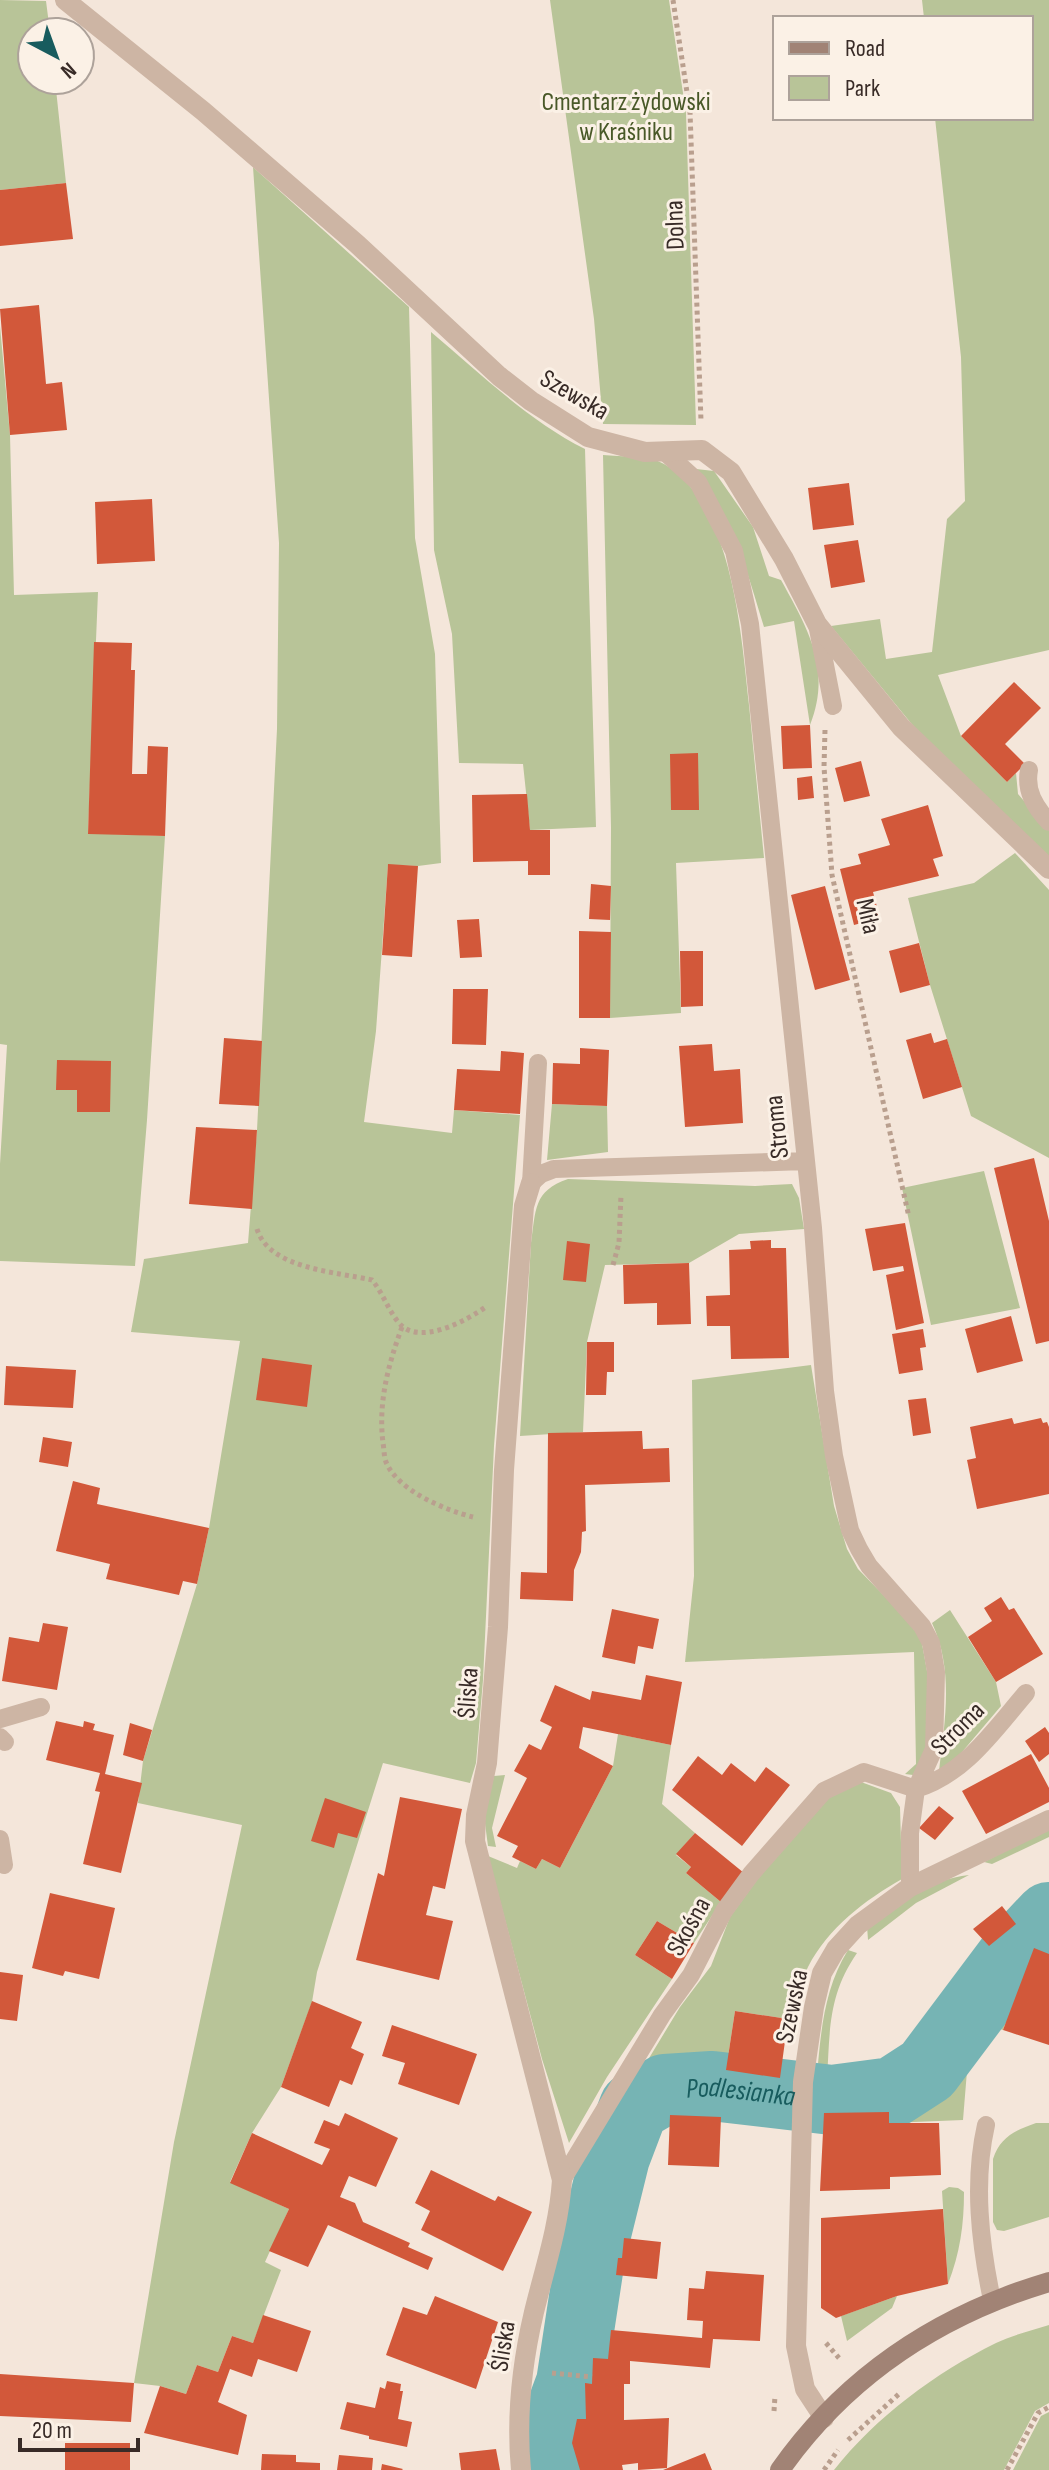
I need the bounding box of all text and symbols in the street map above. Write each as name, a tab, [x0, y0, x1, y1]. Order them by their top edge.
north arrow	[16, 16, 96, 96]
legend	[773, 16, 1033, 120]
text: Road	[845, 34, 885, 63]
text: N	[55, 56, 81, 84]
text: Park	[845, 74, 880, 103]
park label: Cmentarz żydowski w Kraśniku	[541, 87, 711, 148]
street label: Dolna	[659, 200, 692, 250]
street label: Szewska	[534, 363, 614, 427]
street label: Miła	[848, 896, 887, 937]
street label: Stroma	[759, 1094, 796, 1160]
street label: Śliska	[451, 1667, 486, 1719]
street label: Stroma	[925, 1696, 992, 1763]
street label: Skośna	[661, 1892, 718, 1961]
street label: Szewska	[770, 1967, 815, 2046]
water label: Podlesianka	[685, 2071, 797, 2114]
street label: Śliska	[484, 2319, 523, 2374]
scale bar	[20, 2402, 138, 2452]
text: 20 m	[32, 2416, 72, 2445]

